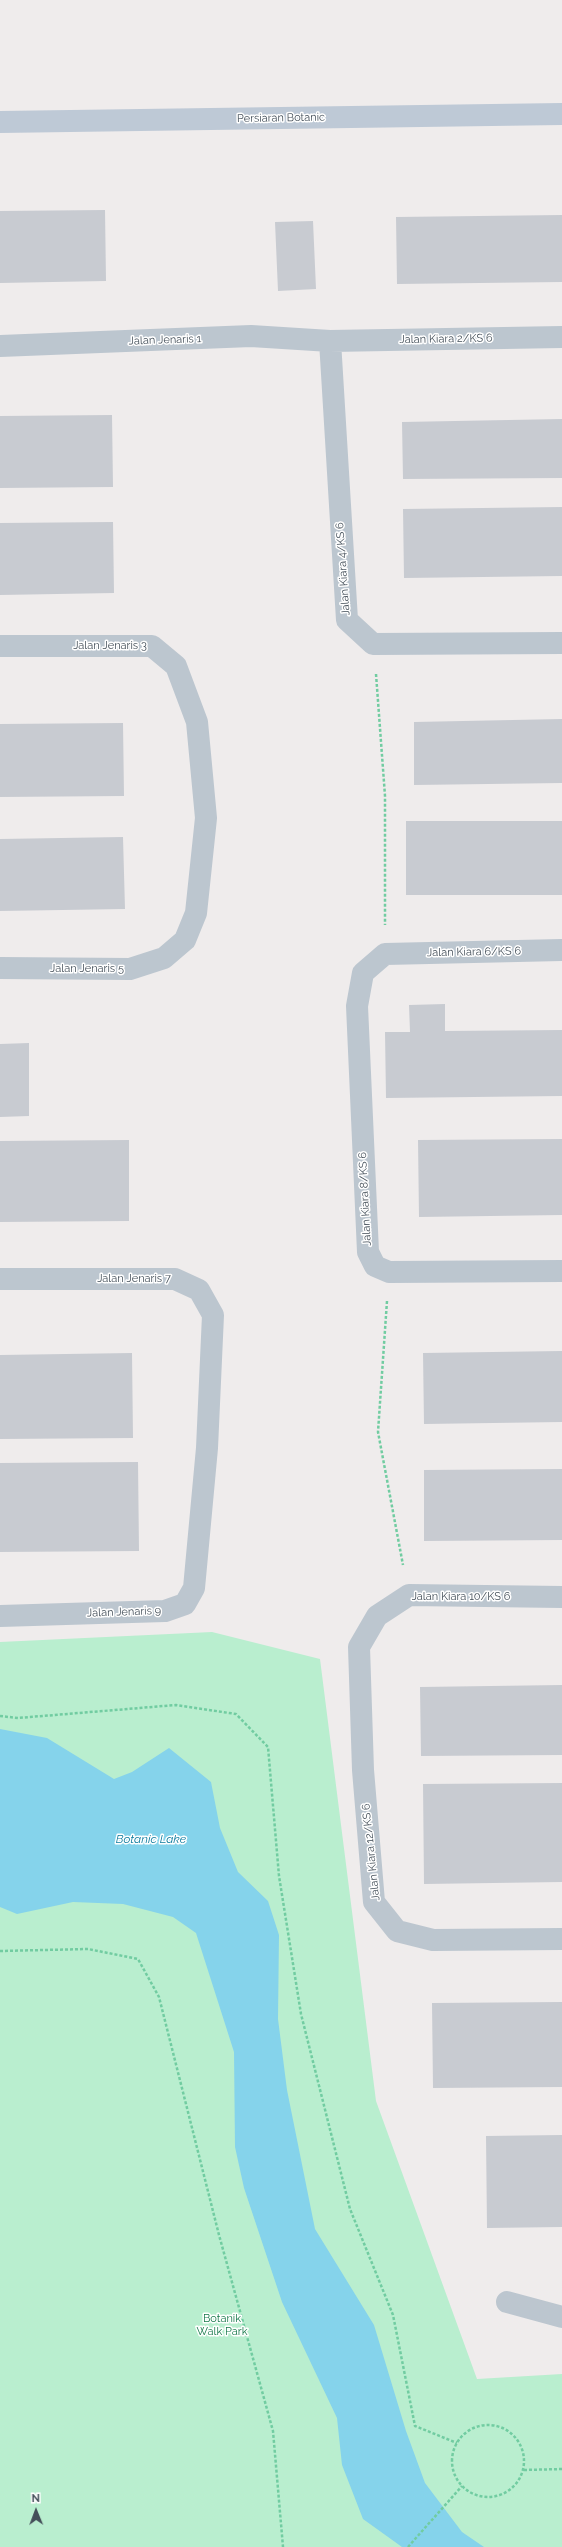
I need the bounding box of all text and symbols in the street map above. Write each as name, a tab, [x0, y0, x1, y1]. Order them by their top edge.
street label: Persiaran Botanic	[237, 111, 325, 125]
street label: Jalan Jenaris 1	[129, 332, 201, 348]
street label: Jalan Kiara 2/KS 6	[399, 332, 493, 346]
street label: Jalan Kiara 4/KS 6	[333, 522, 353, 616]
street label: Jalan Jenaris 3	[73, 639, 147, 653]
street label: Jalan Kiara 6/KS 6	[427, 945, 521, 959]
street label: Jalan Jenaris 5	[50, 962, 124, 976]
street label: Jalan Kiara 8/KS 6	[356, 1152, 374, 1246]
street label: Jalan Jenaris 7	[97, 1272, 171, 1286]
street label: Jalan Kiara 10/KS 6	[412, 1590, 510, 1604]
street label: Jalan Jenaris 9	[87, 1604, 161, 1620]
street label: Jalan Kiara 12/KS 6	[359, 1803, 383, 1901]
water label: Botanic Lake	[116, 1832, 186, 1846]
park label: Botanik Walk Park	[196, 2312, 248, 2338]
north arrow	[16, 2491, 56, 2531]
text: N	[31, 2492, 40, 2505]

